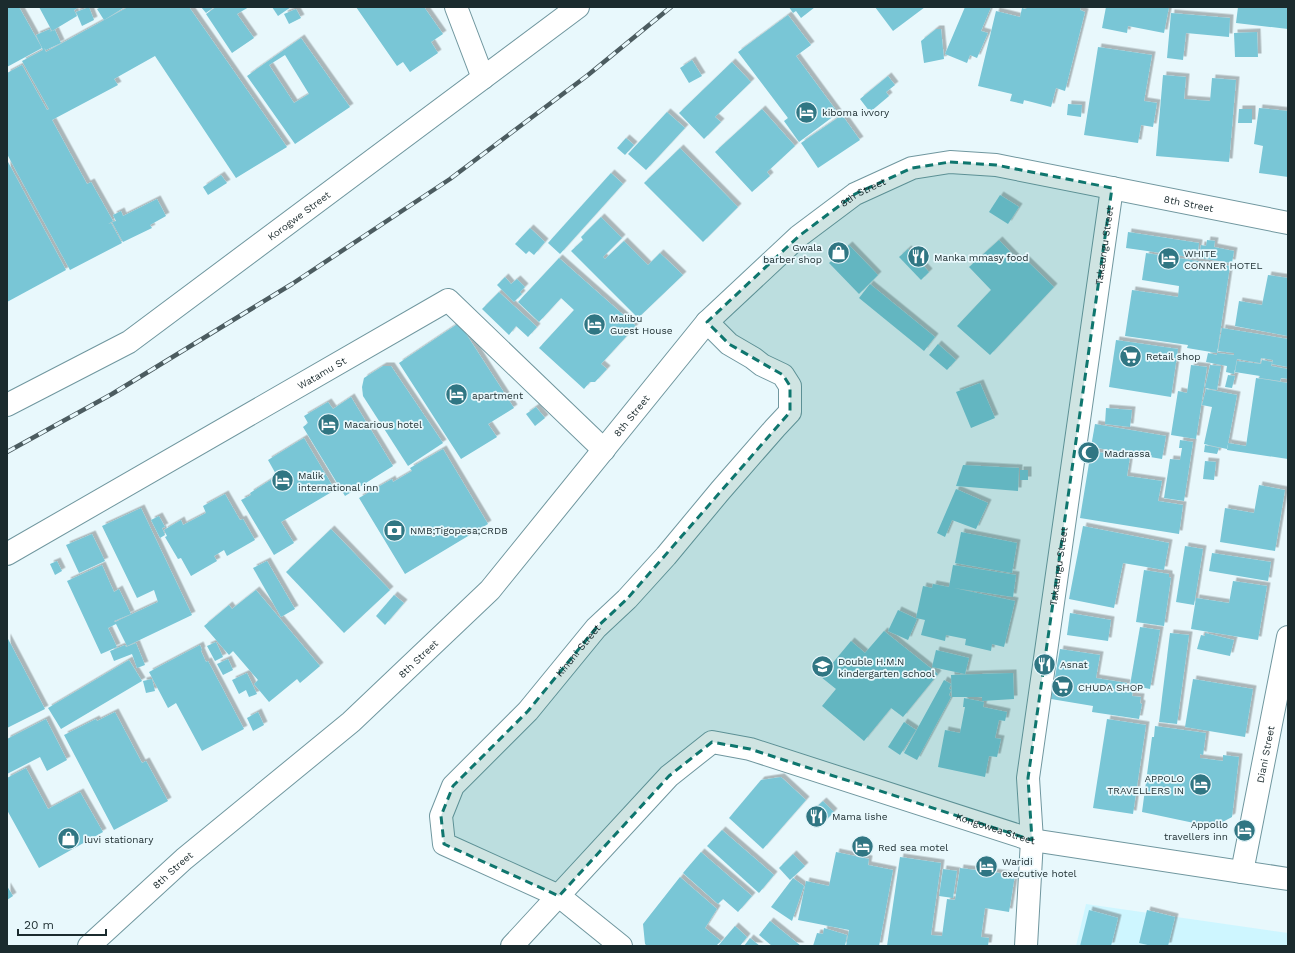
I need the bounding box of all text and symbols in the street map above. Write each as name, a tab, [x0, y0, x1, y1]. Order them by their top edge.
hotel icon: kiboma ivvory	[794, 99, 820, 125]
place label: kiboma ivvory	[822, 107, 890, 118]
street label: 8th Street	[838, 176, 888, 209]
street label: Korogwe Street	[266, 189, 333, 243]
street label: 8th Street	[1163, 193, 1215, 214]
street label: Takaungu Street	[1093, 205, 1115, 286]
shop icon: Gwala barber shop	[825, 240, 851, 266]
place label: Gwala barber shop	[763, 242, 822, 265]
restaurant icon: Manka mmasy food	[906, 244, 932, 270]
hotel icon: WHITE CONNER HOTEL	[1155, 246, 1181, 272]
place label: WHITE CONNER HOTEL	[1184, 248, 1262, 271]
place label: Manka mmasy food	[934, 252, 1029, 263]
hotel icon: Malibu Guest House	[581, 311, 607, 337]
place label: Malibu Guest House	[610, 313, 673, 336]
supermarket icon: Retail shop	[1118, 343, 1144, 369]
place label: Retail shop	[1146, 351, 1200, 362]
street label: Watamu St	[296, 355, 349, 392]
hotel icon: apartment	[443, 382, 469, 408]
place label: apartment	[472, 390, 524, 401]
street label: 8th Street	[612, 392, 652, 439]
hotel icon: Macarious hotel	[315, 411, 341, 437]
place label: Macarious hotel	[344, 419, 422, 430]
mosque icon: Madrassa	[1076, 440, 1102, 466]
place label: Madrassa	[1104, 448, 1151, 459]
hotel icon: Malik international inn	[269, 468, 295, 494]
place label: Malik international inn	[298, 470, 378, 493]
bank icon: NMB;Tigopesa;CRDB	[381, 517, 407, 543]
place label: NMB;Tigopesa;CRDB	[410, 525, 508, 536]
street label: Takaungu Street	[1048, 526, 1070, 607]
street label: Kinuni Street	[554, 622, 603, 679]
street label: 8th Street	[396, 637, 441, 680]
restaurant icon: Asnat	[1032, 651, 1058, 677]
school or university icon: Double H.M.N kindergarten school	[809, 654, 835, 680]
place label: Double H.M.N kindergarten school	[838, 656, 935, 679]
place label: Asnat	[1060, 659, 1088, 670]
supermarket icon: CHUDA SHOP	[1049, 674, 1075, 700]
place label: CHUDA SHOP	[1078, 682, 1143, 693]
street label: Diani Street	[1255, 724, 1277, 784]
hotel icon: APPOLO TRAVELLERS IN	[1187, 771, 1213, 797]
place label: APPOLO TRAVELLERS IN	[1107, 773, 1184, 796]
restaurant icon: Mama lishe	[803, 803, 829, 829]
place label: Mama lishe	[832, 811, 888, 822]
street label: Kongowea Street	[955, 811, 1037, 847]
hotel icon: Appollo travellers inn	[1231, 817, 1257, 843]
place label: Appollo travellers inn	[1164, 819, 1228, 842]
shop icon: luvi stationary	[55, 826, 81, 852]
place label: luvi stationary	[84, 834, 154, 845]
hotel icon: Red sea motel	[849, 834, 875, 860]
place label: Red sea motel	[878, 842, 948, 853]
street label: 8th Street	[150, 849, 196, 891]
hotel icon: Waridi executive hotel	[974, 854, 1000, 880]
place label: Waridi executive hotel	[1002, 856, 1077, 879]
scale bar	[18, 911, 106, 937]
text: 20 m	[24, 918, 54, 932]

